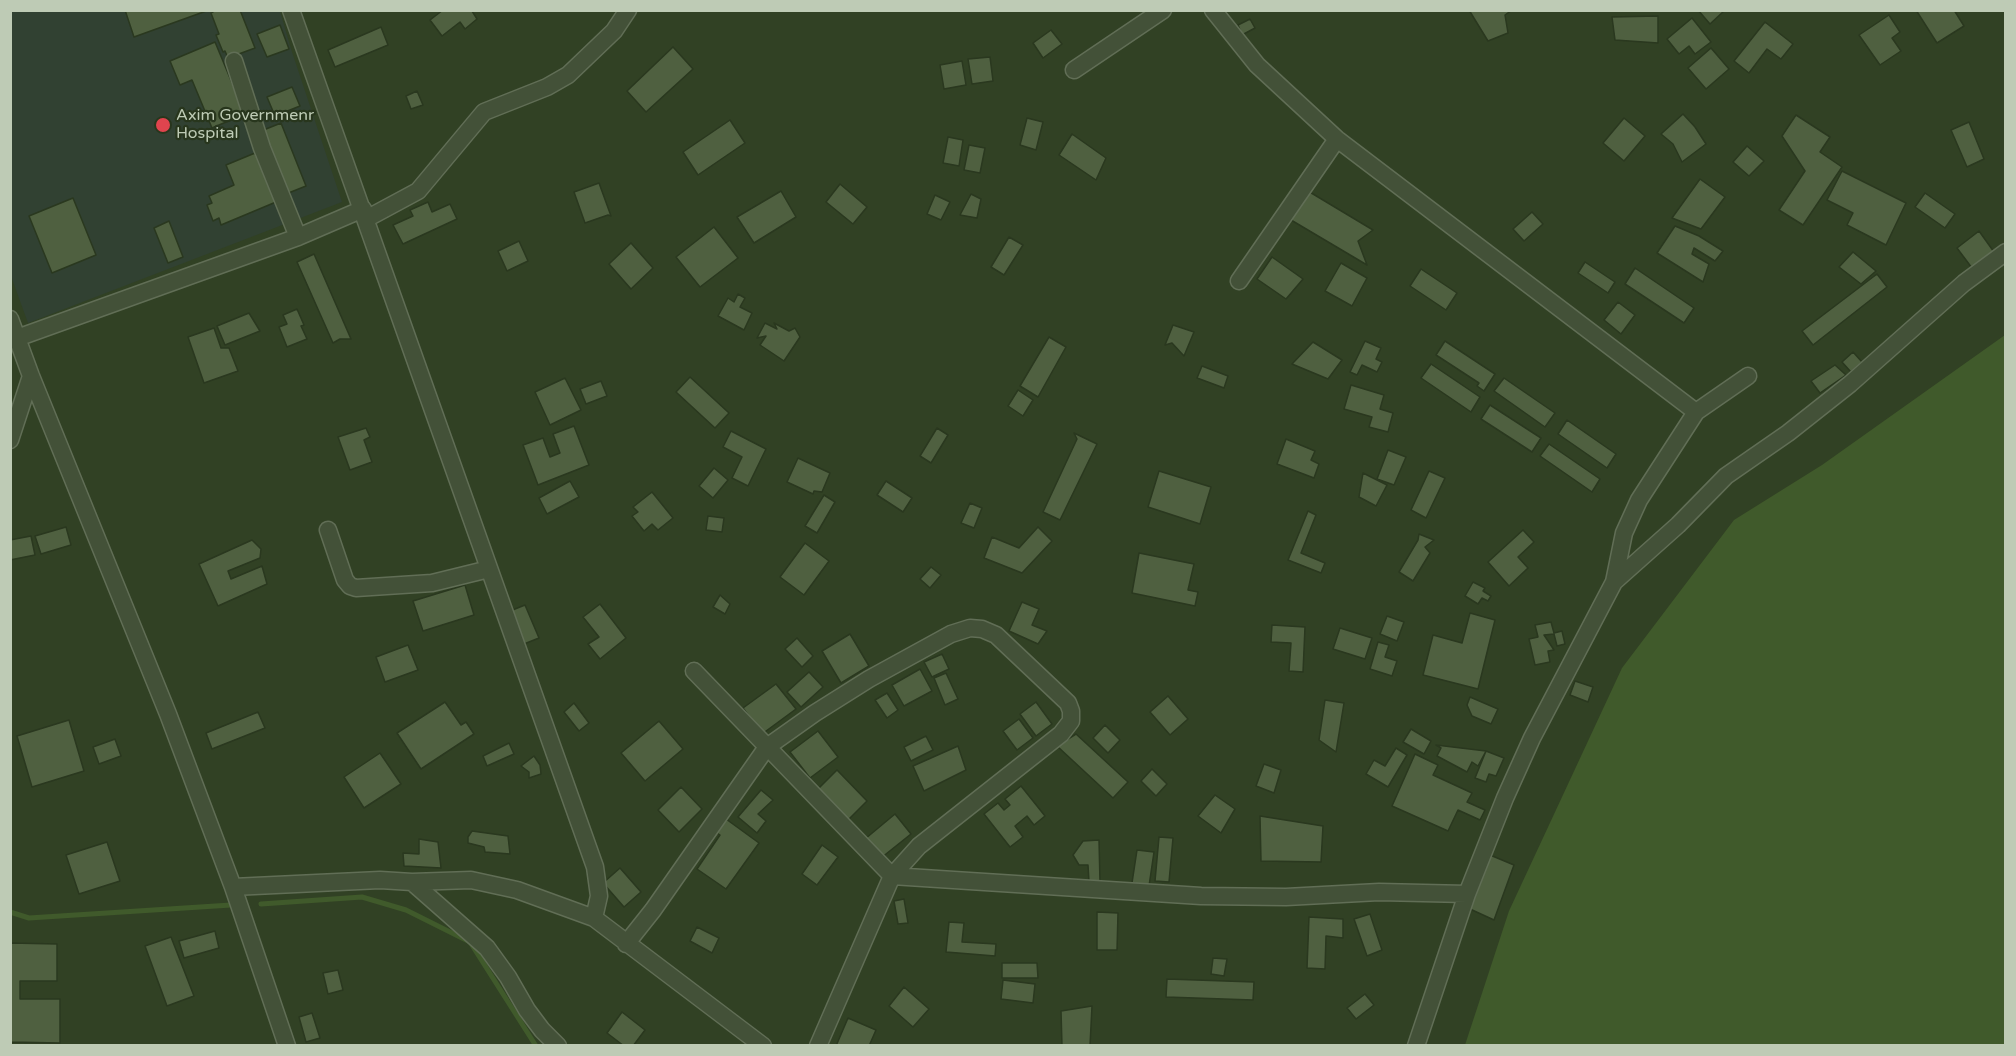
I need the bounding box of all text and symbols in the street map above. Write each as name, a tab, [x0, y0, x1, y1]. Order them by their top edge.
place label: Axim Governmenr Hospital	[176, 106, 314, 144]
marker: Axim Governmenr Hospital	[154, 116, 172, 134]

